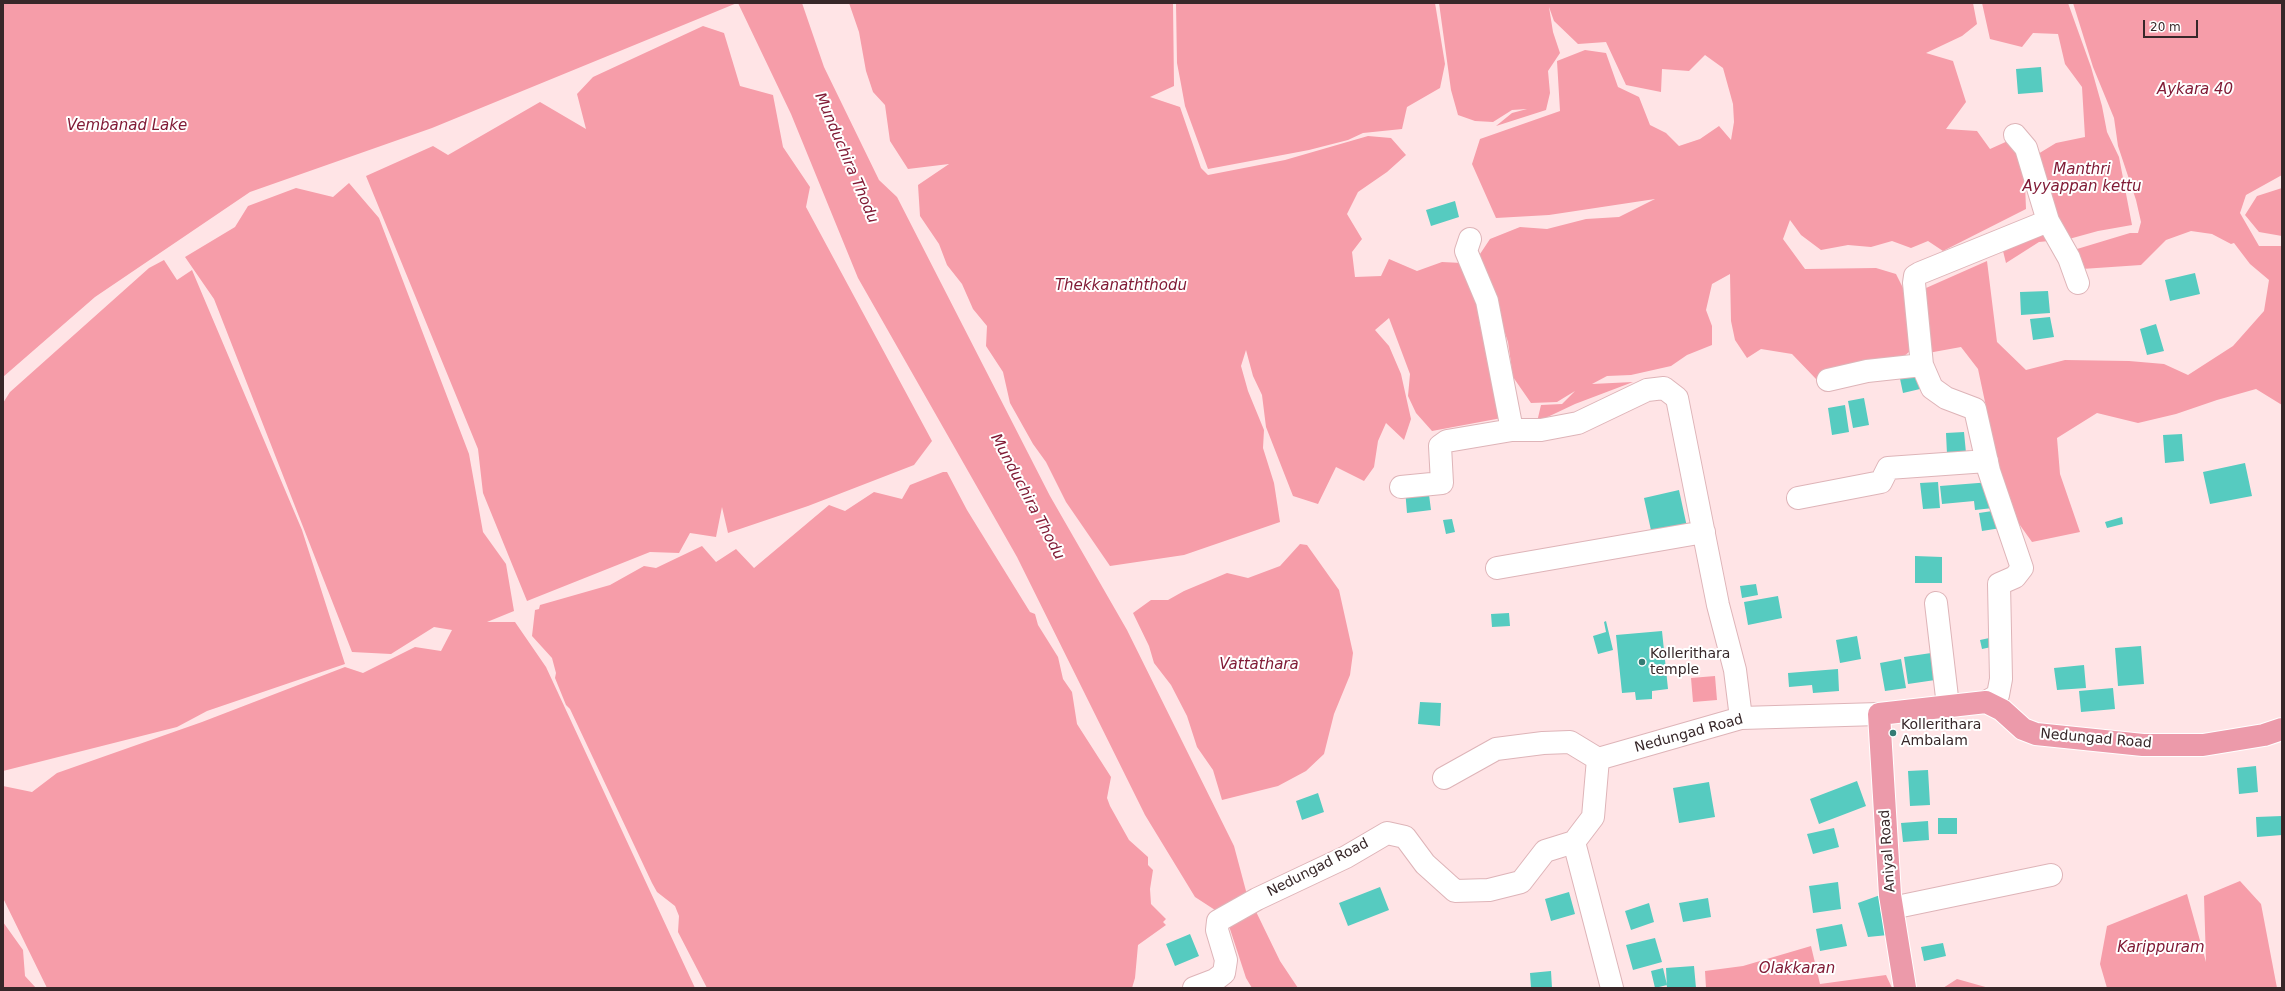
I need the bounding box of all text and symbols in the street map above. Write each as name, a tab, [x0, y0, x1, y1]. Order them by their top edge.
scale bar	[2145, 12, 2200, 38]
text: 20 m	[2150, 20, 2181, 34]
water label: Aykara 40	[2157, 81, 2233, 99]
water label: Munduchira Thodu	[810, 90, 882, 226]
water label: Vembanad Lake	[67, 117, 187, 135]
water label: Manthri Ayyappan kettu	[2023, 161, 2141, 196]
water label: Thekkanaththodu	[1055, 277, 1187, 295]
water label: Munduchira Thodu	[986, 431, 1068, 563]
place label: Kollerithara temple	[1650, 646, 1730, 678]
water label: Vattathara	[1219, 656, 1299, 674]
marker: Kollerithara temple	[1637, 657, 1647, 667]
street label: Nedungad Road	[1633, 711, 1745, 757]
place label: Kollerithara Ambalam	[1901, 717, 1981, 750]
street label: Nedungad Road	[2040, 726, 2152, 752]
marker: Kollerithara Ambalam	[1888, 728, 1898, 738]
street label: Aniyal Road	[1877, 809, 1899, 893]
street label: Nedungad Road	[1264, 835, 1372, 901]
water label: Karippuram	[2117, 939, 2205, 957]
water label: Olakkaran	[1759, 960, 1835, 978]

